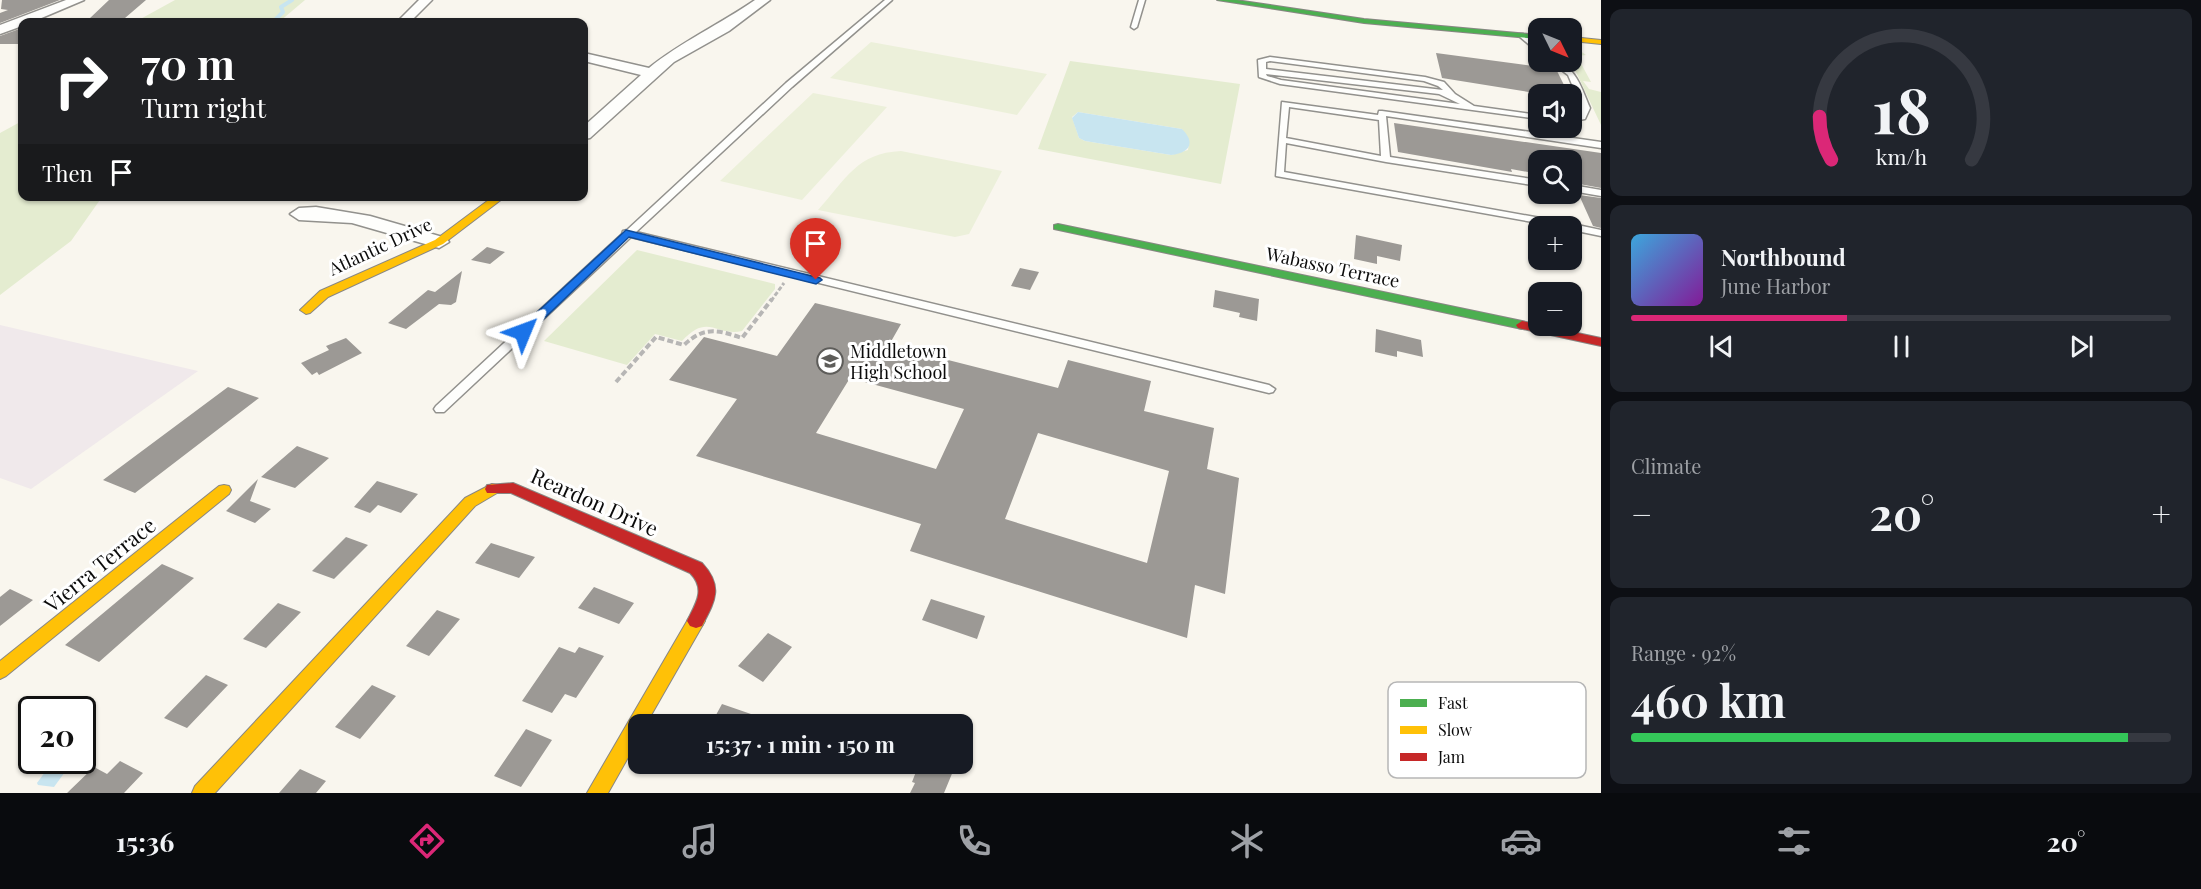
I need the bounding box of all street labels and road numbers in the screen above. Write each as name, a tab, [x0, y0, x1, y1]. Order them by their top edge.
street label: Atlantic Drive	[323, 212, 436, 281]
street label: Wabasso Terrace	[1263, 241, 1402, 293]
street label: Reardon Drive	[527, 460, 663, 542]
street label: Vierra Terrace	[37, 510, 161, 618]

